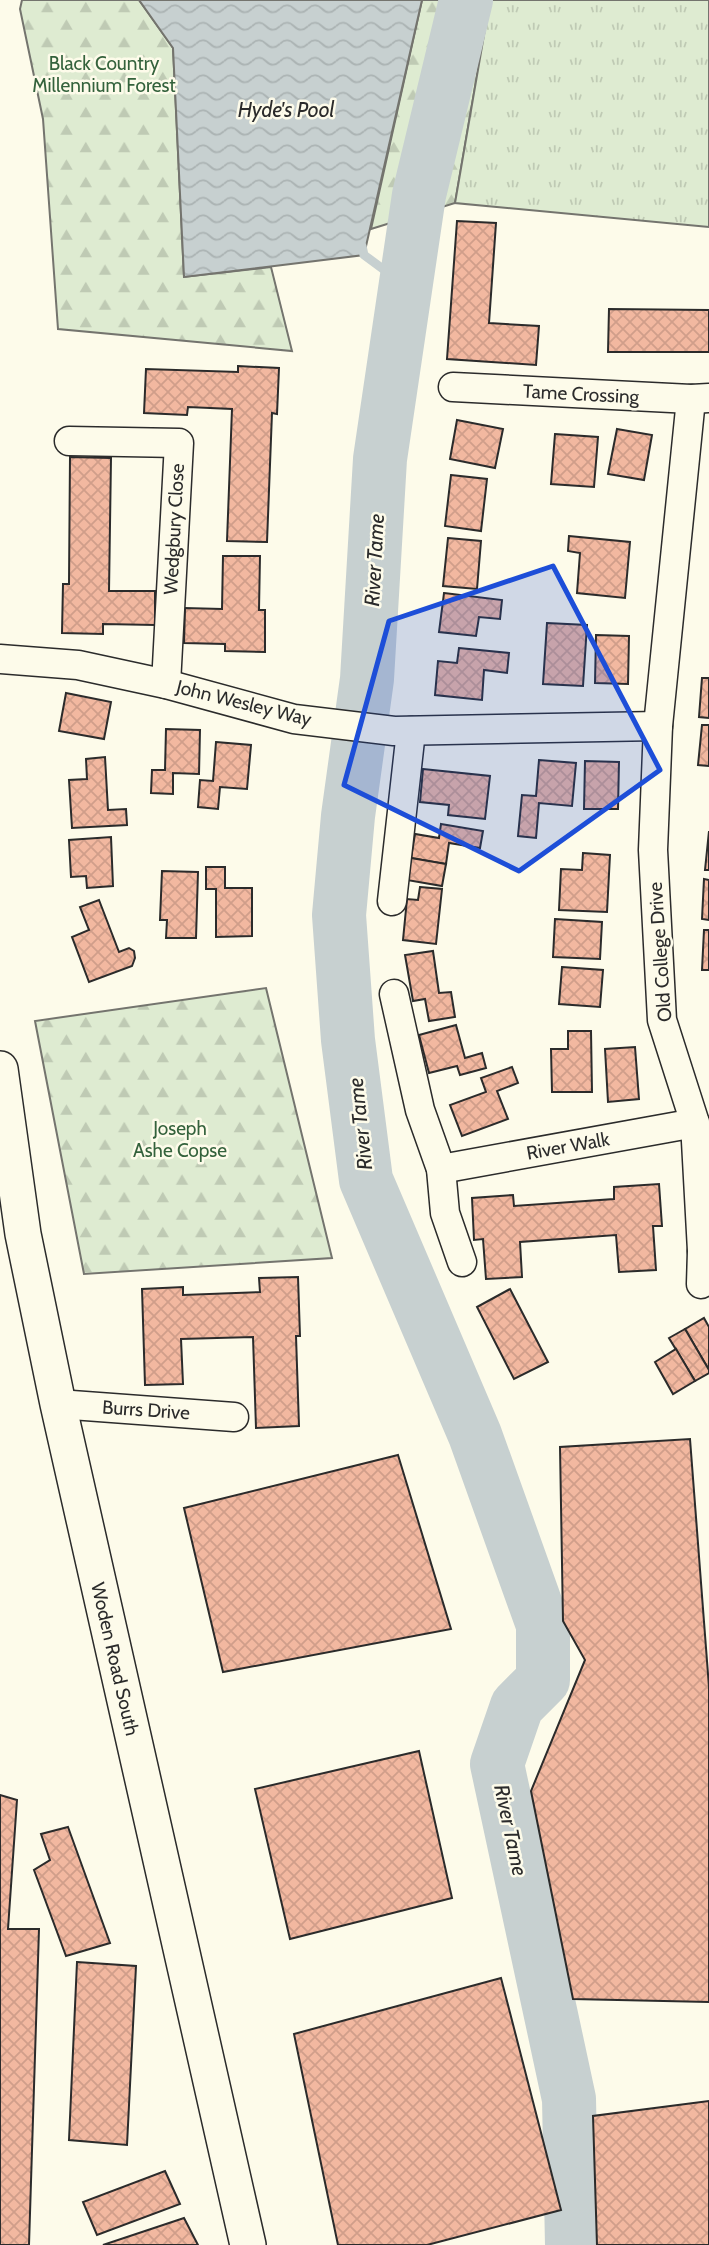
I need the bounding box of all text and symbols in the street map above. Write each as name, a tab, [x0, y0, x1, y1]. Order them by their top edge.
park label: Black Country Millennium Forest	[32, 52, 176, 97]
water label: Hyde's Pool	[238, 97, 334, 122]
street label: Tame Crossing	[522, 379, 640, 409]
street label: Wedgbury Close	[159, 462, 189, 595]
water label: River Tame	[359, 513, 389, 607]
street label: John Wesley Way	[173, 675, 314, 731]
street label: Old College Drive	[644, 881, 676, 1023]
water label: River Tame	[343, 1076, 377, 1171]
park label: Joseph Ashe Copse	[133, 1117, 227, 1162]
street label: River Walk	[525, 1127, 612, 1165]
street label: Burrs Drive	[101, 1395, 191, 1425]
street label: Woden Road South	[86, 1580, 144, 1738]
water label: River Tame	[489, 1782, 533, 1878]

